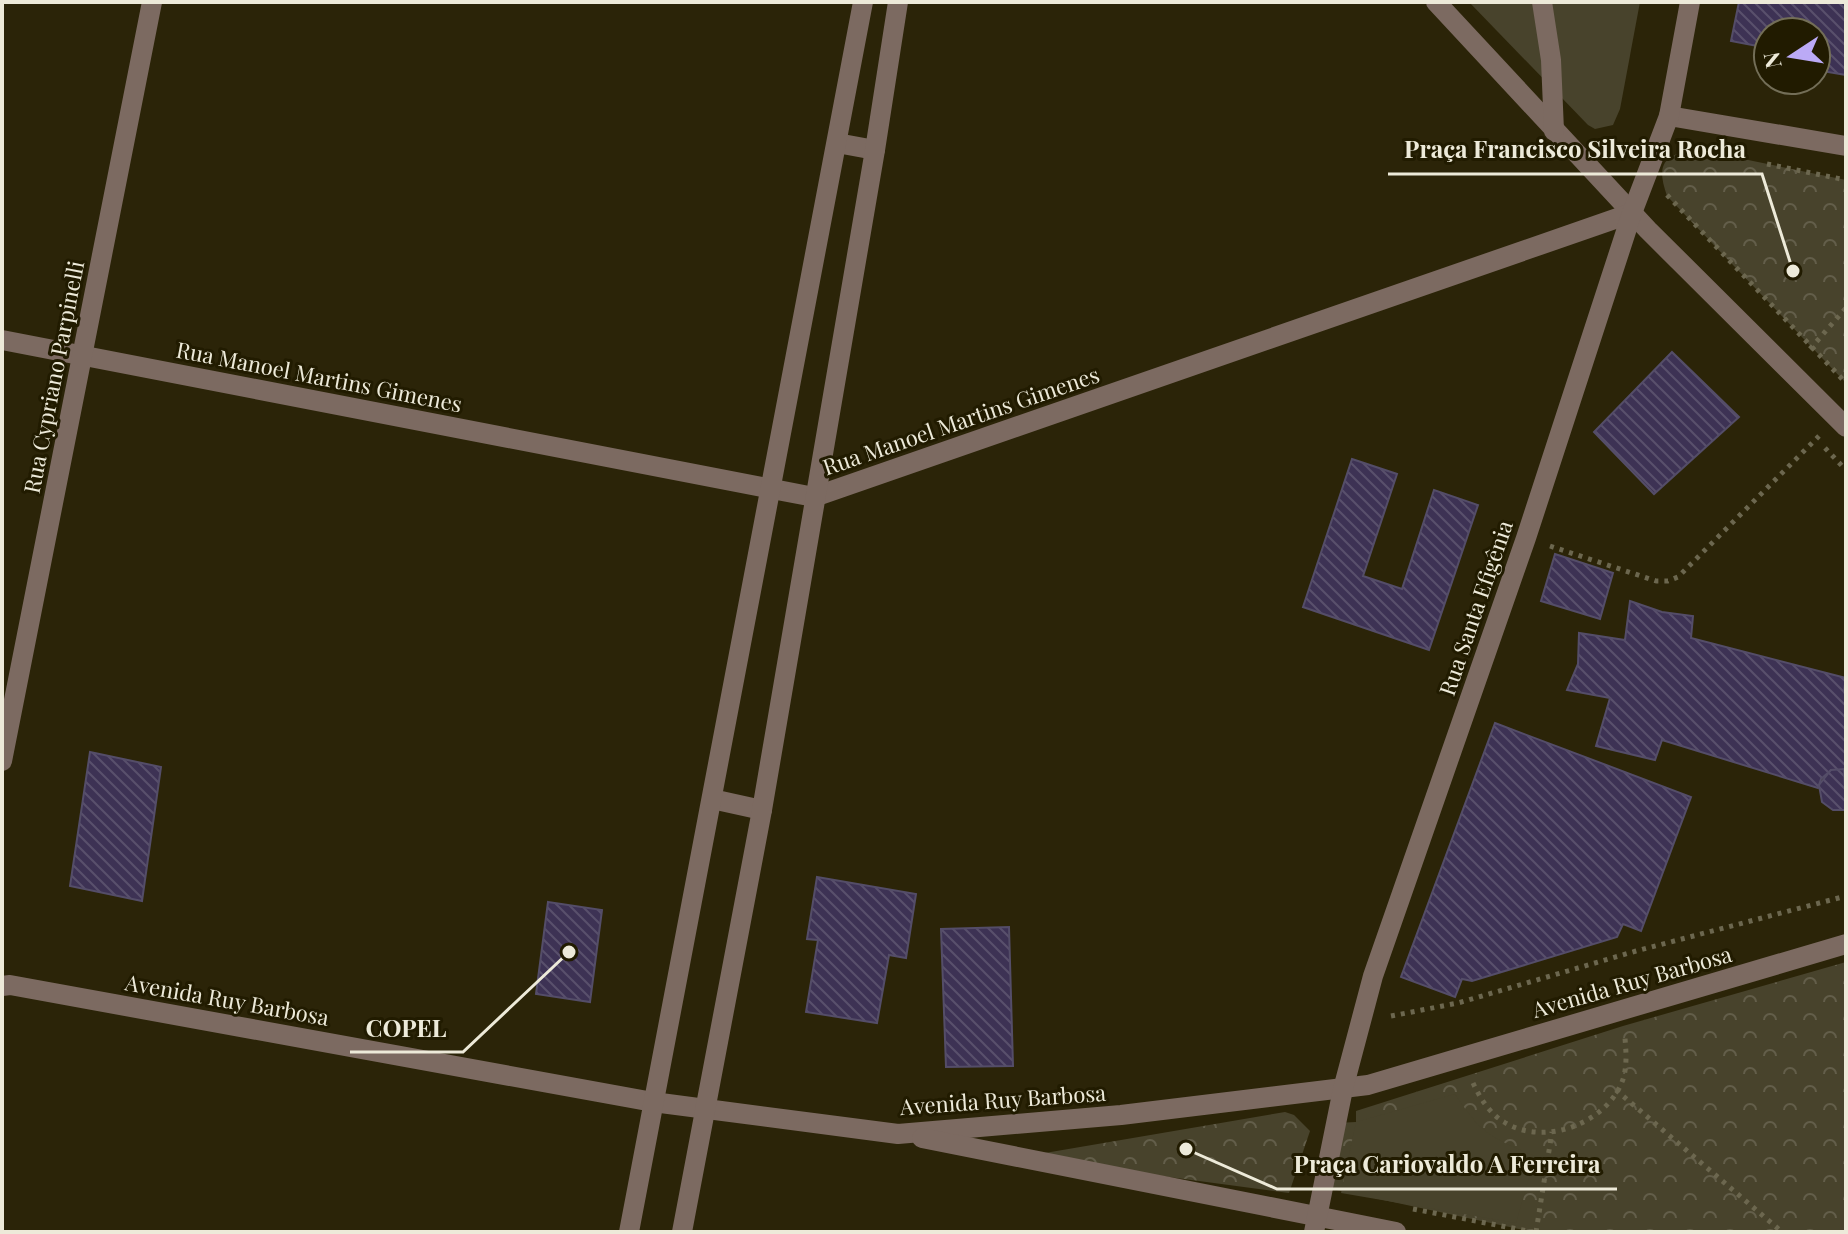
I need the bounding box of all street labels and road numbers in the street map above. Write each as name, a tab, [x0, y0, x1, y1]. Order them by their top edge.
street label: Rua Cypriano Parpinelli	[16, 258, 90, 496]
street label: Rua Manoel Martins Gimenes	[174, 334, 465, 418]
street label: Rua Manoel Martins Gimenes	[818, 359, 1103, 482]
street label: Rua Santa Efigênia	[1431, 516, 1519, 699]
street label: Avenida Ruy Barbosa	[1527, 938, 1735, 1024]
street label: Avenida Ruy Barbosa	[122, 966, 331, 1032]
street label: Avenida Ruy Barbosa	[898, 1077, 1107, 1121]

